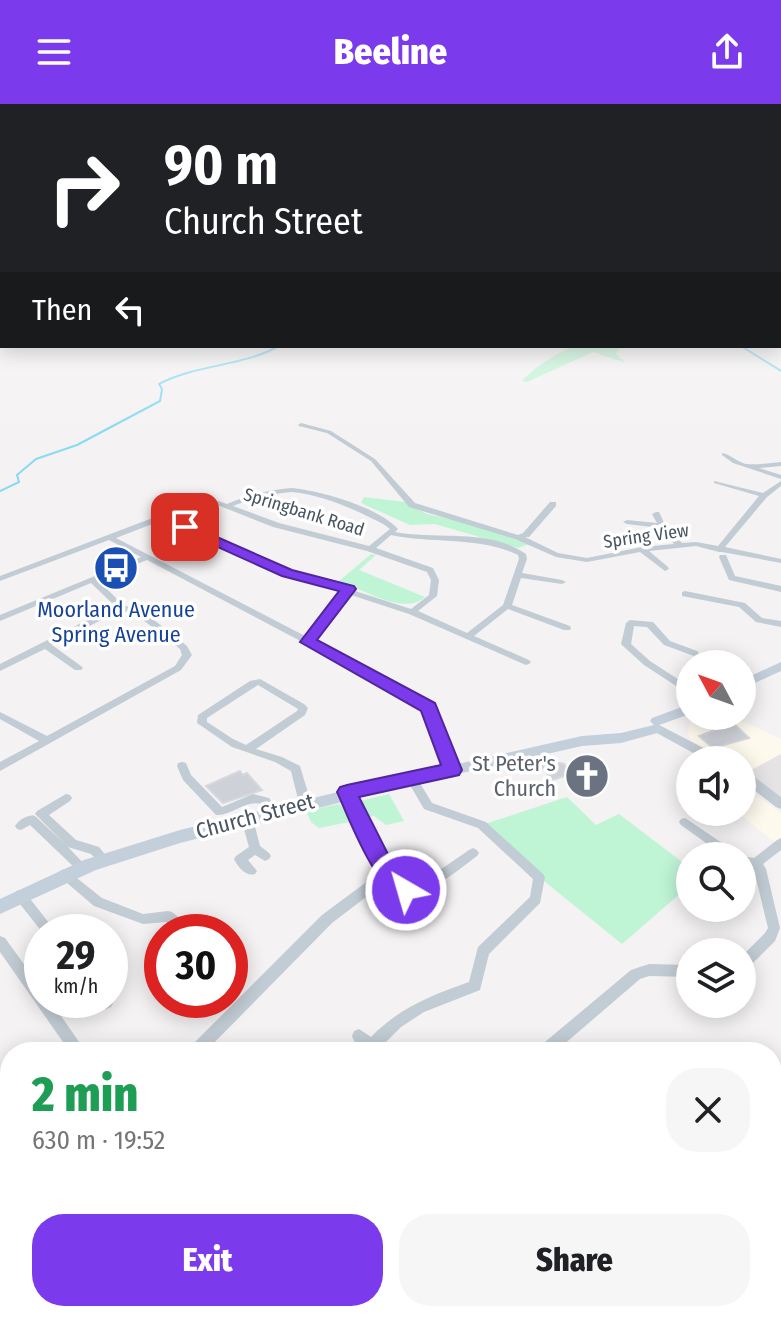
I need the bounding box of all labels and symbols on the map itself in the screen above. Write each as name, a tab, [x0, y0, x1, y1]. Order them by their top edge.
street label: Springbank Road	[241, 483, 367, 541]
pin	[151, 493, 219, 561]
street label: Spring View	[602, 519, 690, 553]
bus stop icon: Moorland Avenue Spring Avenue	[92, 544, 140, 592]
place label: Moorland Avenue Spring Avenue	[37, 596, 195, 648]
north arrow	[676, 650, 756, 730]
place label: St Peter's Church	[472, 750, 556, 802]
church icon: St Peter's Church	[563, 752, 611, 800]
street label: Church Street	[193, 787, 318, 845]
position arrow	[364, 848, 448, 932]
speed limit sign: 30	[144, 914, 248, 1018]

